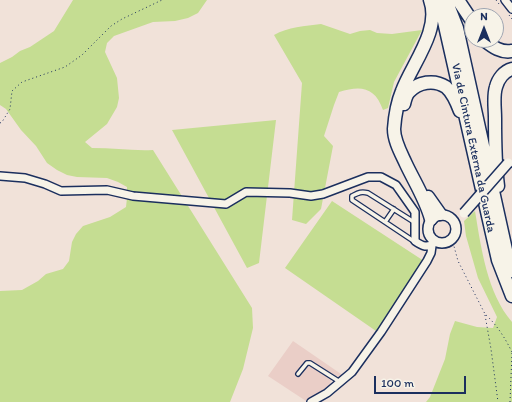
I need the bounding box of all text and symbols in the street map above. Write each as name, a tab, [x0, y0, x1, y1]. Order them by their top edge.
north arrow	[464, 8, 504, 48]
text: N	[480, 10, 488, 23]
street label: Via de Cintura Externa da Guarda	[448, 62, 498, 234]
scale bar	[376, 368, 468, 394]
text: 100 m	[381, 376, 414, 390]

